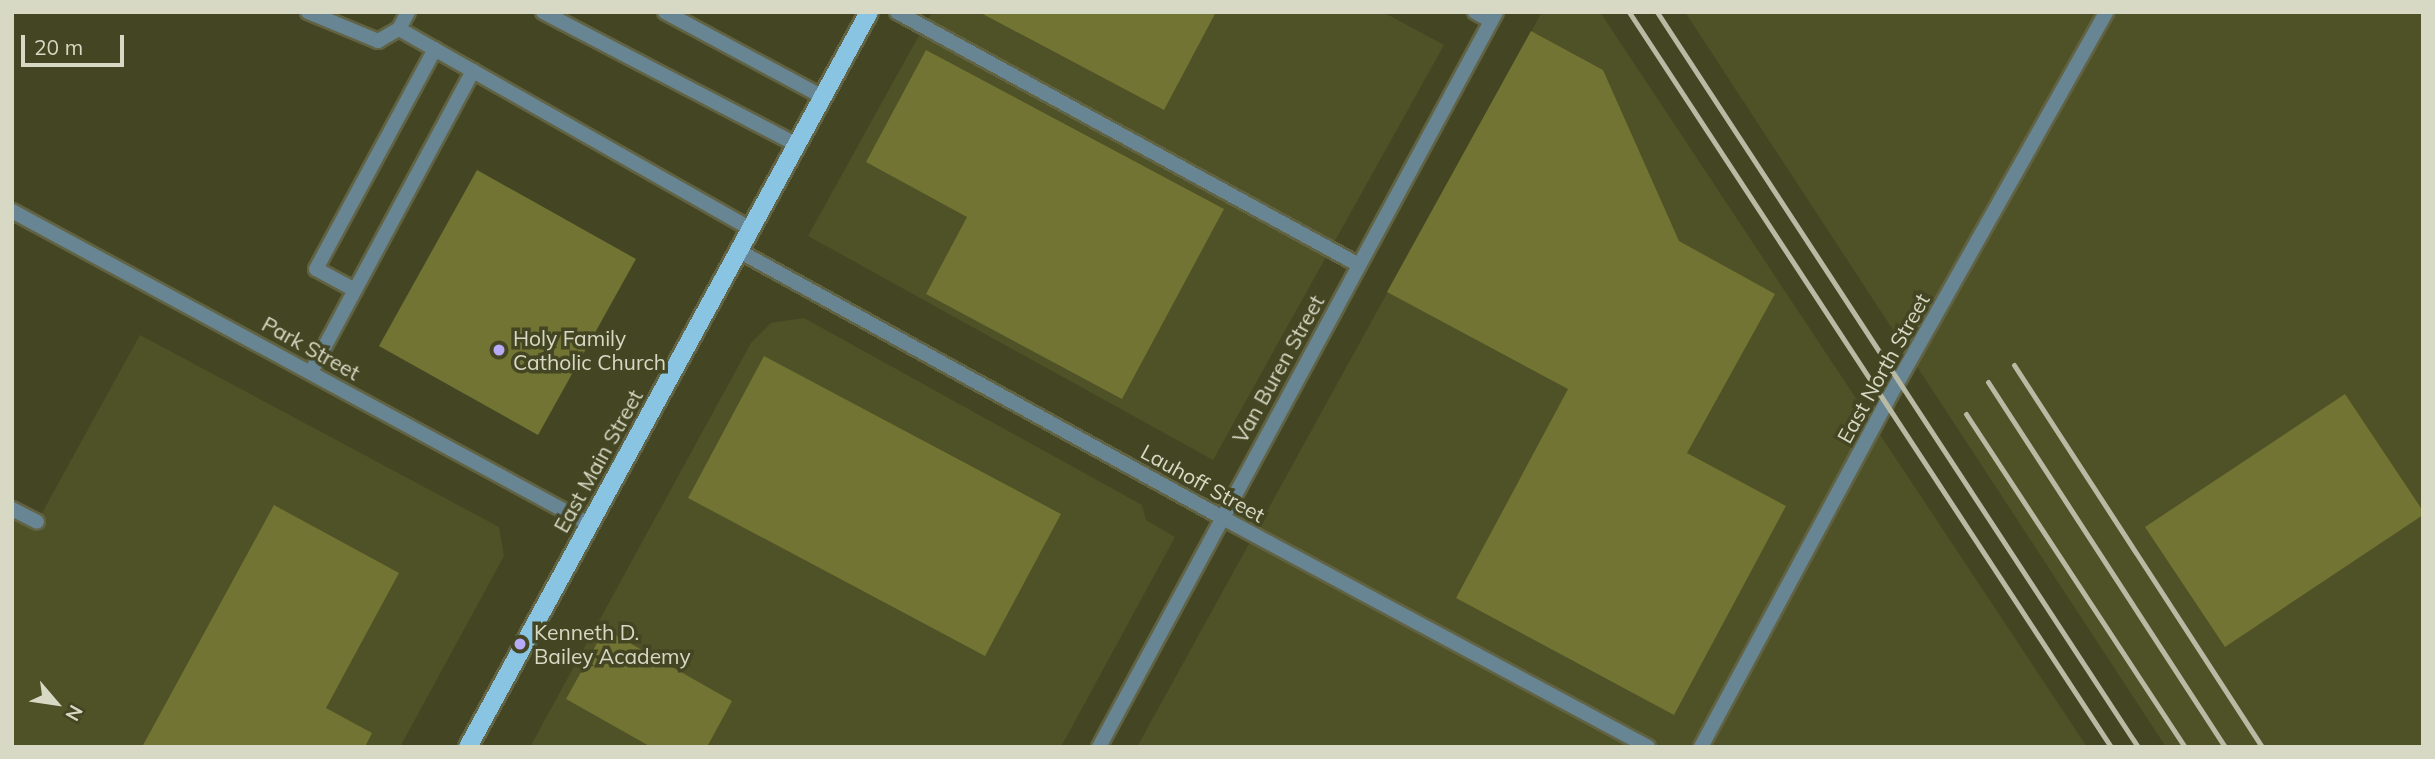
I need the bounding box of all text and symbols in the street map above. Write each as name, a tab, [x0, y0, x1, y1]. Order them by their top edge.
scale bar	[24, 21, 128, 65]
text: 20 m	[34, 34, 83, 60]
street label: East North Street	[1831, 289, 1935, 447]
street label: Van Buren Street	[1227, 291, 1329, 447]
street label: Park Street	[258, 311, 364, 385]
place label: Holy Family Catholic Church	[513, 325, 666, 375]
marker: Holy Family Catholic Church	[491, 342, 507, 358]
street label: East Main Street	[548, 385, 648, 537]
street label: Lauhoff Street	[1137, 439, 1269, 527]
place label: Kenneth D. Bailey Academy	[534, 619, 691, 669]
marker: Kenneth D. Bailey Academy	[512, 636, 528, 652]
north arrow	[21, 668, 91, 738]
text: N	[60, 701, 88, 725]

